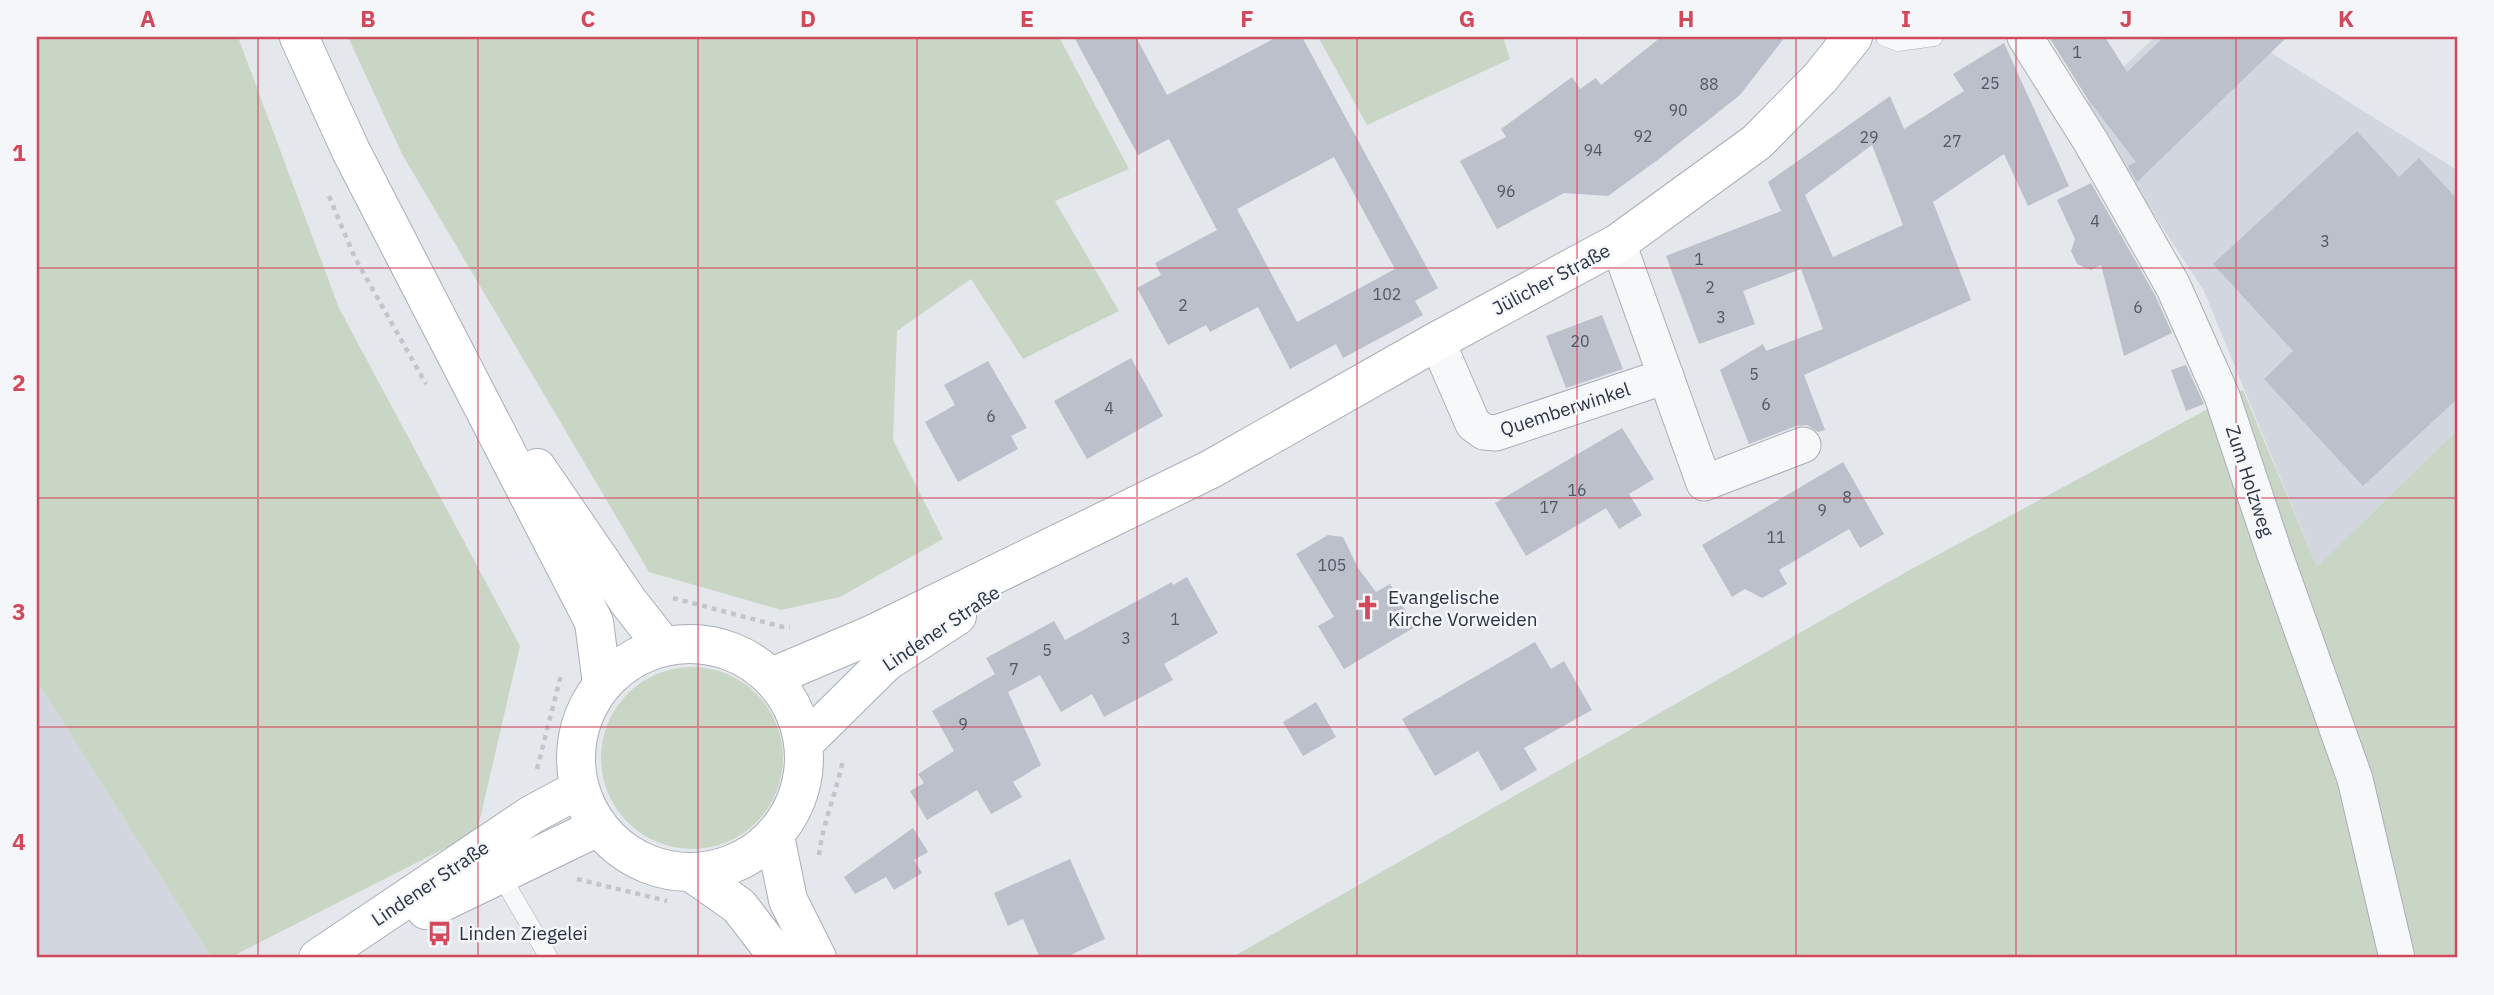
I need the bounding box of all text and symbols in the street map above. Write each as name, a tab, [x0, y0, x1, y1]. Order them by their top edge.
text: A	[140, 3, 156, 33]
text: B	[360, 3, 376, 33]
text: C	[581, 3, 596, 33]
text: D	[800, 3, 816, 33]
text: E	[1020, 3, 1034, 33]
text: F	[1240, 3, 1254, 33]
text: G	[1459, 3, 1475, 33]
text: H	[1678, 3, 1694, 33]
text: I	[1901, 3, 1911, 33]
text: J	[2120, 3, 2132, 33]
text: K	[2338, 3, 2354, 33]
house number: 1	[2072, 42, 2082, 62]
house number: 25	[1980, 73, 2000, 93]
house number: 88	[1699, 74, 1719, 94]
house number: 90	[1668, 100, 1688, 120]
house number: 92	[1633, 126, 1653, 146]
house number: 29	[1859, 127, 1879, 147]
house number: 27	[1942, 131, 1962, 151]
text: 1	[12, 137, 26, 167]
house number: 94	[1583, 140, 1603, 160]
house number: 96	[1496, 181, 1516, 201]
house number: 4	[2090, 211, 2100, 231]
house number: 3	[2320, 231, 2330, 251]
street label: Jülicher Straße	[1488, 238, 1614, 320]
house number: 1	[1694, 249, 1704, 269]
house number: 2	[1705, 277, 1715, 297]
house number: 102	[1373, 284, 1401, 304]
house number: 2	[1178, 295, 1188, 315]
house number: 6	[2133, 297, 2143, 317]
house number: 3	[1716, 307, 1726, 327]
house number: 20	[1570, 331, 1590, 351]
house number: 5	[1749, 364, 1759, 384]
text: 2	[12, 367, 26, 397]
street label: Quemberwinkel	[1497, 377, 1633, 441]
house number: 6	[1761, 394, 1771, 414]
house number: 4	[1104, 398, 1114, 418]
house number: 6	[986, 406, 996, 426]
street label: Zum Holzweg	[2221, 422, 2279, 540]
house number: 16	[1567, 480, 1587, 500]
house number: 8	[1842, 487, 1852, 507]
house number: 17	[1539, 497, 1559, 517]
house number: 9	[1817, 500, 1827, 520]
house number: 11	[1766, 527, 1786, 547]
house number: 105	[1318, 555, 1346, 575]
street label: Lindener Straße	[878, 580, 1004, 676]
place label: Evangelische Kirche Vorweiden	[1388, 585, 1538, 631]
church icon: Evangelische Kirche Vorweiden	[1354, 594, 1382, 622]
text: 3	[12, 596, 26, 626]
house number: 1	[1170, 609, 1180, 629]
house number: 3	[1121, 628, 1131, 648]
house number: 5	[1042, 640, 1052, 660]
house number: 7	[1009, 659, 1019, 679]
house number: 9	[958, 714, 968, 734]
text: 4	[12, 826, 26, 856]
street label: Lindener Straße	[367, 835, 493, 931]
bus stop icon: Linden Ziegelei	[425, 919, 453, 947]
place label: Linden Ziegelei	[459, 921, 588, 945]

